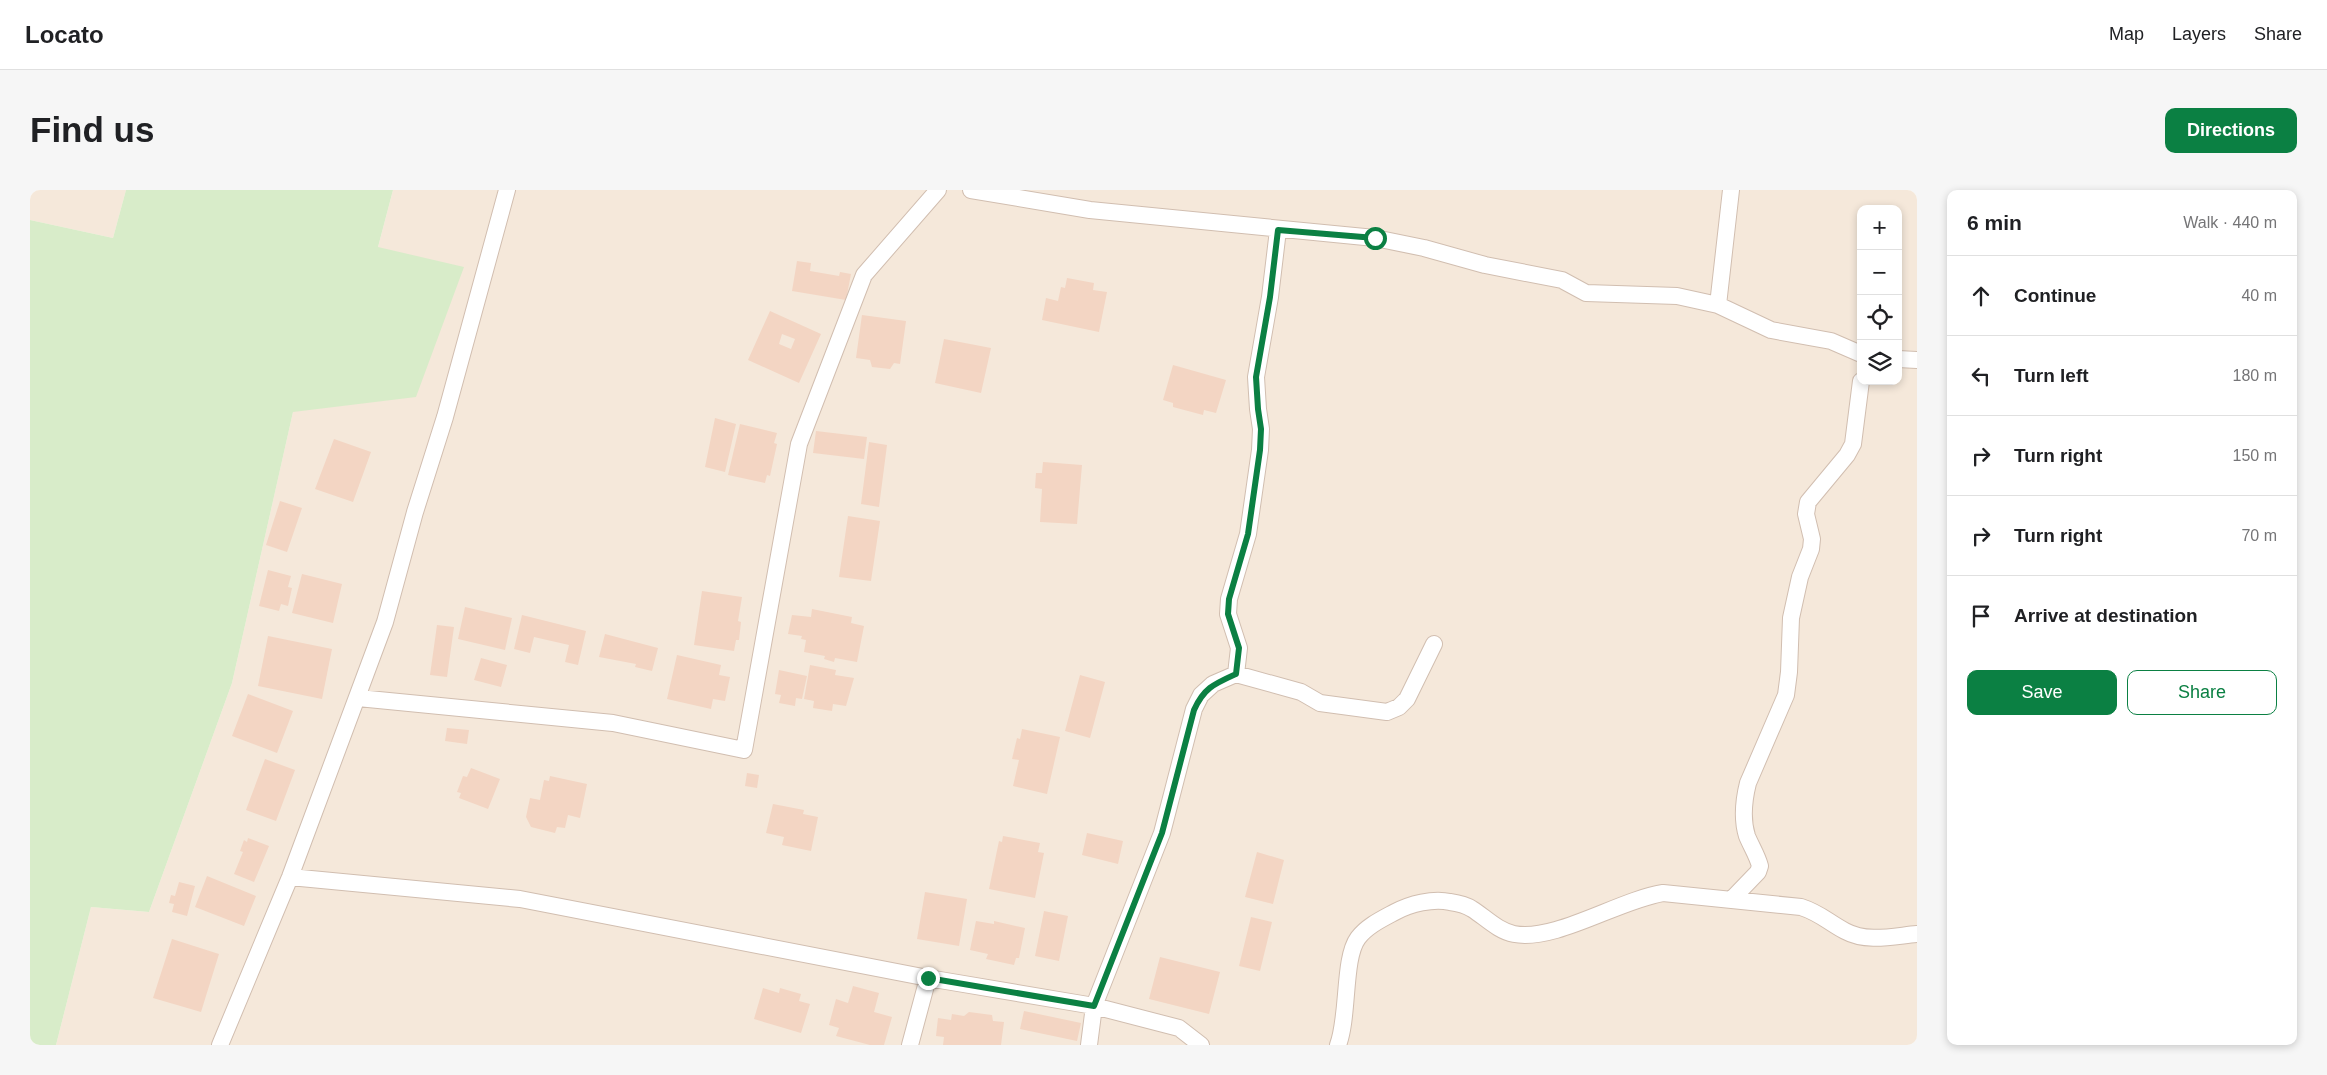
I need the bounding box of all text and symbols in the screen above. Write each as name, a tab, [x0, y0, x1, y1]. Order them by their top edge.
text: Locato	[25, 21, 104, 48]
text: Map	[2109, 24, 2144, 44]
text: Layers	[2172, 24, 2226, 44]
text: Share	[2254, 24, 2302, 44]
button: Directions	[2165, 108, 2297, 153]
text: Find us	[30, 110, 154, 149]
map controls	[1857, 205, 1902, 385]
button: +	[1857, 205, 1902, 250]
text: 6 min	[1967, 211, 2022, 234]
text: Walk · 440 m	[2183, 214, 2277, 231]
route start	[1364, 227, 1387, 250]
button: −	[1857, 250, 1902, 295]
icon: ahead	[1967, 282, 1995, 310]
text: Continue	[2014, 285, 2096, 306]
text: 40 m	[2241, 287, 2277, 304]
button: locate	[1857, 295, 1902, 340]
button: layers	[1857, 340, 1902, 385]
icon: left	[1967, 362, 1995, 390]
text: Turn left	[2014, 365, 2089, 386]
text: 180 m	[2233, 367, 2277, 384]
icon: right	[1967, 442, 1995, 470]
text: Turn right	[2014, 445, 2102, 466]
text: 150 m	[2233, 447, 2277, 464]
icon: right	[1967, 522, 1995, 550]
text: Turn right	[2014, 525, 2102, 546]
text: 70 m	[2241, 527, 2277, 544]
icon: arrive	[1967, 602, 1995, 630]
text: Arrive at destination	[2014, 605, 2198, 626]
button: Save	[1967, 670, 2117, 715]
button: Share	[2127, 670, 2277, 715]
route end	[917, 967, 940, 990]

